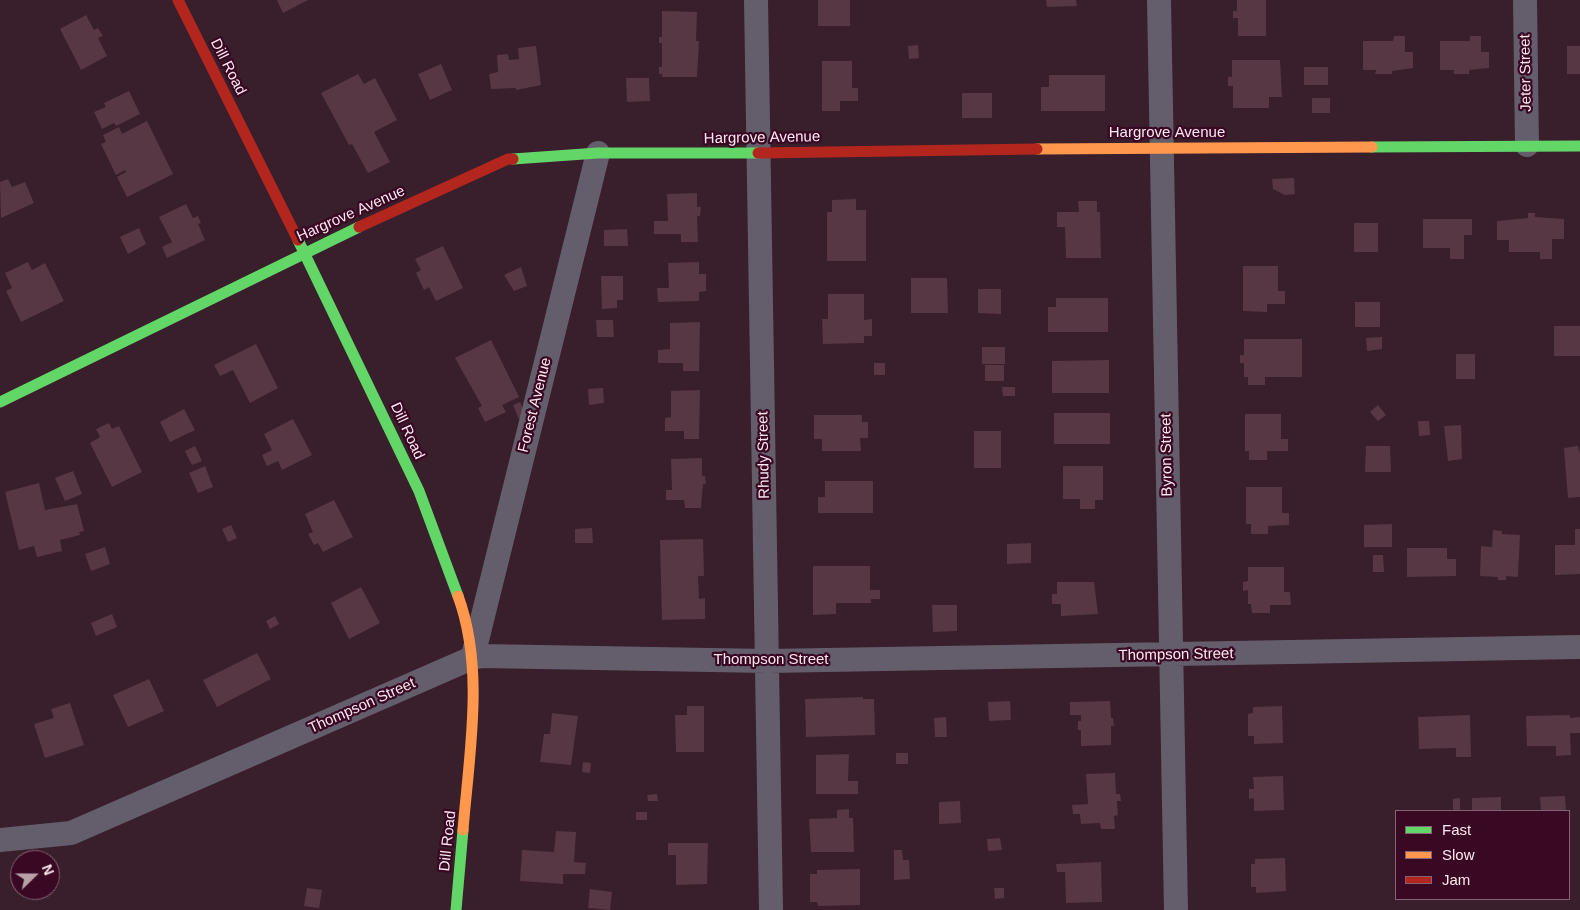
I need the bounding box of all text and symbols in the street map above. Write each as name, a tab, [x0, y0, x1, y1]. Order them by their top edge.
street label: Jeter Street	[1516, 34, 1536, 112]
street label: Dill Road	[206, 36, 250, 98]
street label: Hargrove Avenue	[1109, 124, 1225, 142]
street label: Hargrove Avenue	[704, 128, 820, 148]
street label: Hargrove Avenue	[294, 182, 408, 246]
street label: Forest Avenue	[515, 356, 555, 454]
street label: Dill Road	[386, 400, 428, 462]
street label: Rhudy Street	[754, 411, 774, 499]
street label: Byron Street	[1157, 413, 1177, 497]
street label: Thompson Street	[1118, 645, 1234, 665]
street label: Thompson Street	[713, 651, 829, 669]
street label: Thompson Street	[306, 674, 418, 738]
street label: Dill Road	[436, 810, 460, 872]
legend	[1395, 810, 1570, 900]
text: Fast	[1442, 821, 1471, 838]
text: Slow	[1442, 846, 1475, 863]
north arrow	[10, 850, 60, 900]
text: N	[39, 862, 57, 877]
text: Jam	[1442, 871, 1470, 888]

